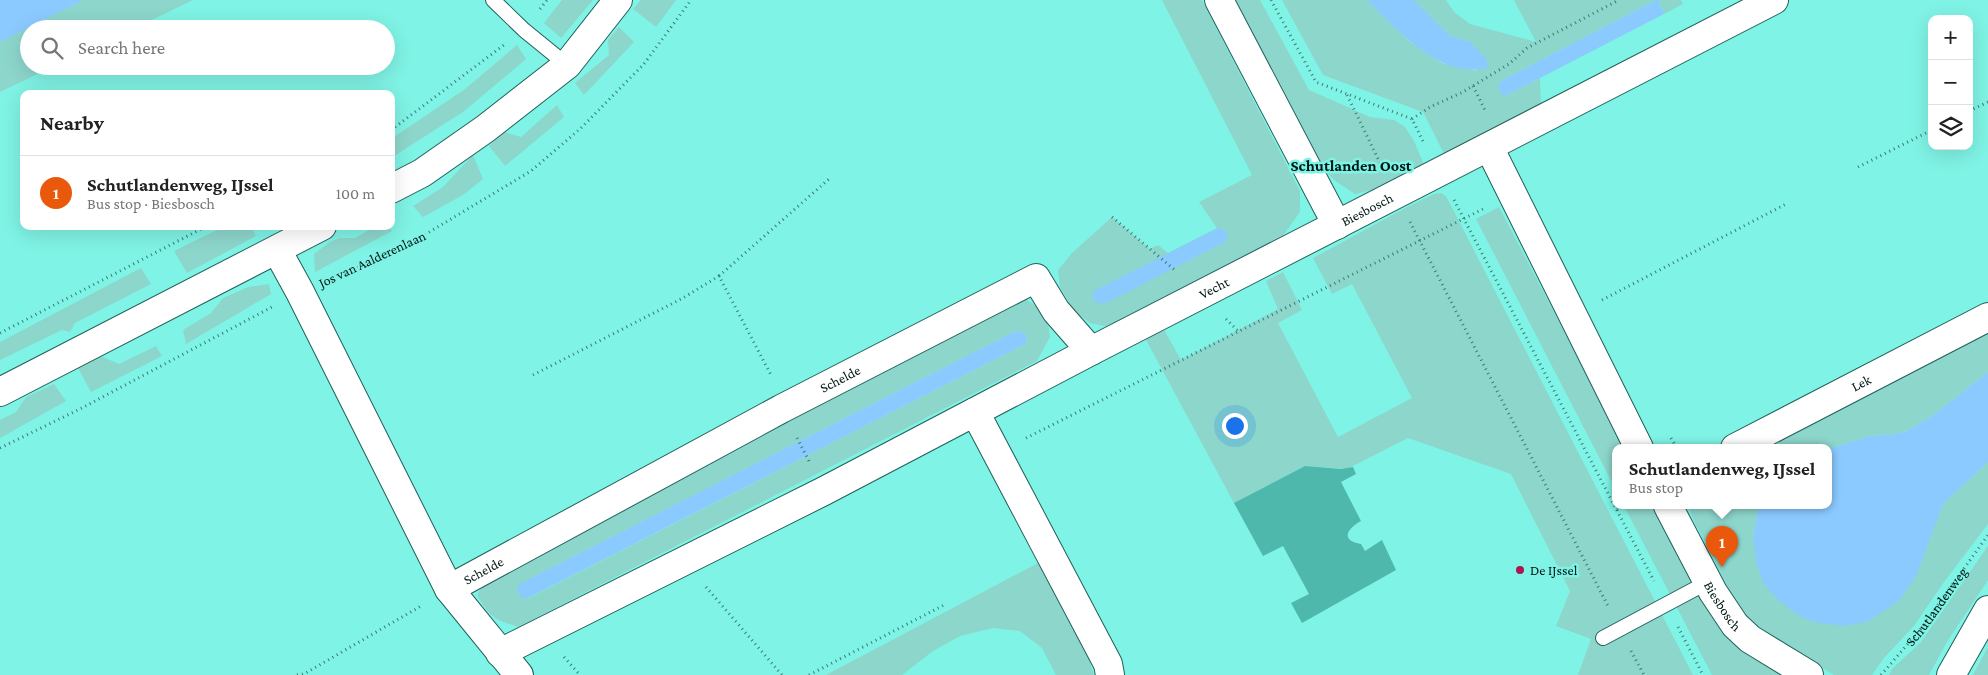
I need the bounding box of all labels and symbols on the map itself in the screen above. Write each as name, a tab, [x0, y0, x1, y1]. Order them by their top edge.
district label: Schutlanden Oost	[1291, 157, 1412, 174]
street label: Biesbosch	[1338, 189, 1396, 229]
street label: Jos van Aalderenlaan	[314, 227, 429, 292]
street label: Vecht	[1196, 273, 1232, 302]
street label: Schelde	[817, 362, 863, 396]
street label: Lek	[1849, 371, 1874, 394]
your location	[1222, 413, 1248, 439]
pin: 1	[1706, 526, 1738, 567]
street label: Schelde	[460, 553, 506, 588]
place label: De IJssel	[1530, 562, 1578, 578]
marker: De IJssel	[1514, 564, 1526, 576]
street label: Schutlandenweg	[1902, 564, 1970, 649]
street label: Biesbosch	[1701, 579, 1745, 635]

